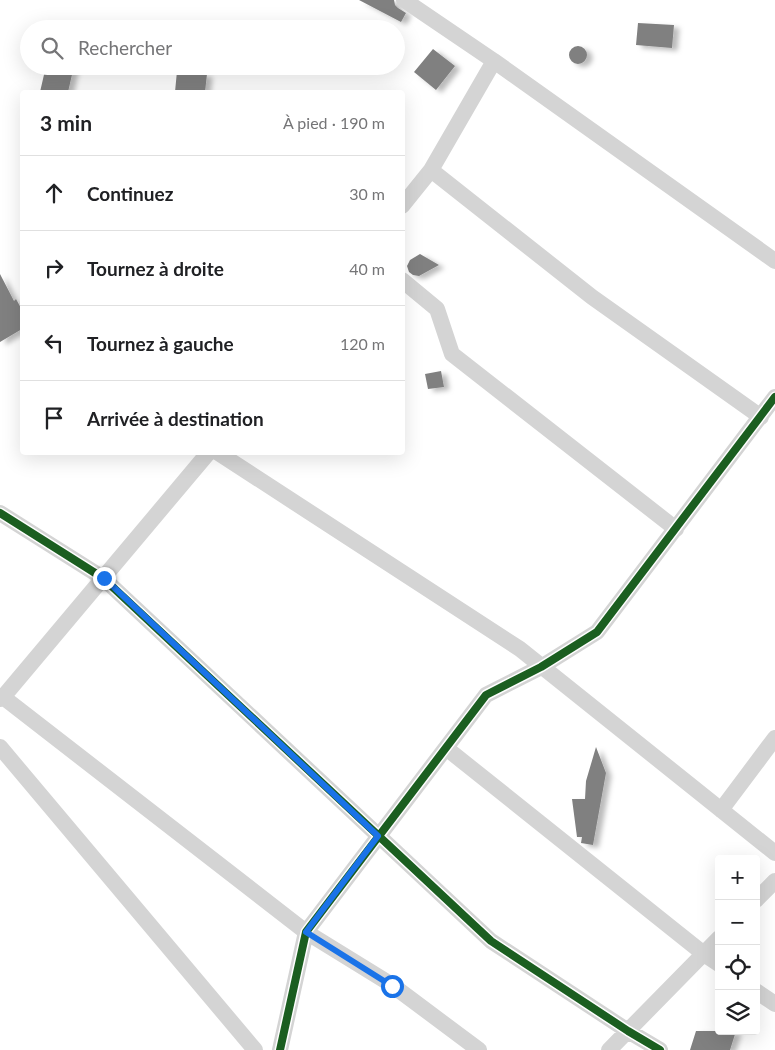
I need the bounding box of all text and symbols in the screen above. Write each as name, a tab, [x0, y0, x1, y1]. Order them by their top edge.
search box	[20, 20, 405, 75]
icon: search	[38, 34, 66, 62]
text: Rechercher	[78, 36, 172, 59]
text: 3 min	[40, 110, 92, 135]
text: À pied · 190 m	[283, 113, 385, 132]
icon: ahead	[40, 179, 68, 207]
text: Continuez	[87, 182, 173, 205]
text: 30 m	[349, 184, 385, 203]
icon: right	[40, 254, 68, 282]
text: Tournez à droite	[87, 257, 224, 280]
text: 40 m	[349, 259, 385, 278]
icon: left	[40, 329, 68, 357]
text: Tournez à gauche	[87, 332, 234, 355]
text: 120 m	[340, 334, 385, 353]
icon: arrive	[40, 404, 68, 432]
text: Arrivée à destination	[87, 407, 264, 430]
route end	[93, 567, 116, 590]
map controls	[715, 855, 760, 1035]
button: +	[715, 855, 760, 900]
button: −	[715, 900, 760, 945]
button: locate	[715, 945, 760, 990]
route start	[381, 975, 404, 998]
button: layers	[715, 990, 760, 1035]

